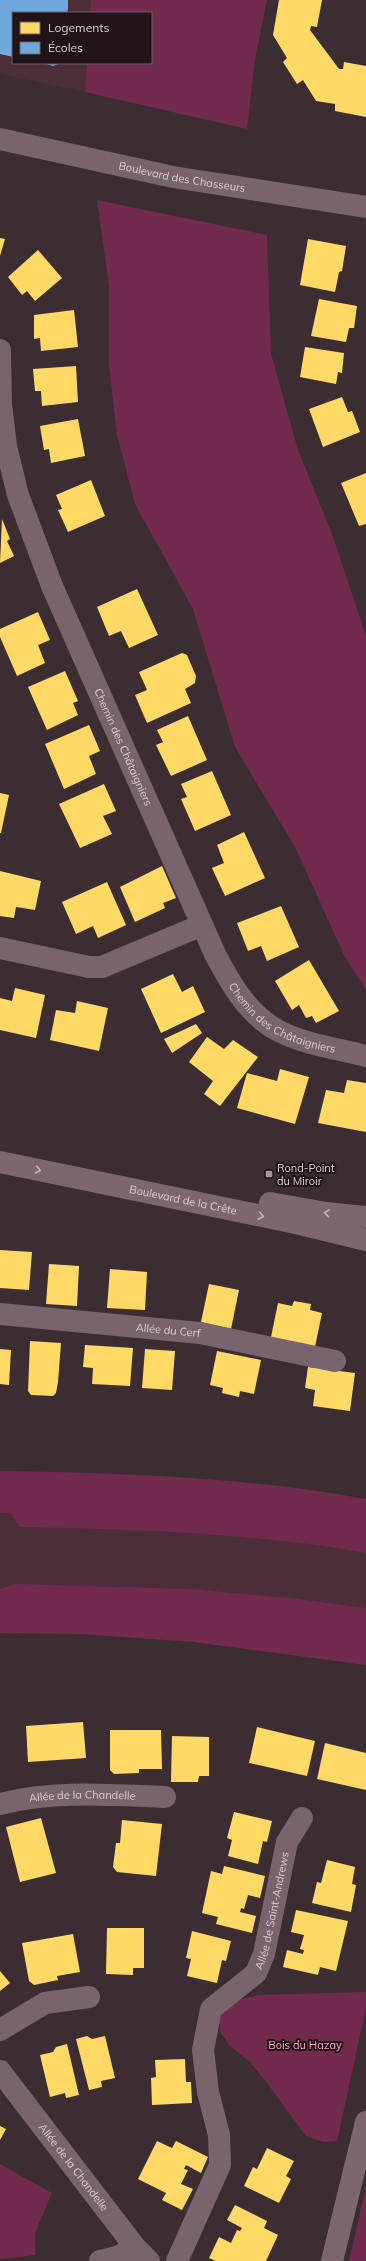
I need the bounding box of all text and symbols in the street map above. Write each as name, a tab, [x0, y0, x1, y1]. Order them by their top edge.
legend	[12, 12, 152, 64]
text: Logements	[48, 20, 109, 35]
text: Écoles	[48, 40, 83, 55]
street label: Boulevard des Chasseurs	[117, 158, 246, 195]
street label: Chemin des Châtaigniers	[91, 686, 156, 808]
street label: Chemin des Châtaigniers	[226, 980, 337, 1056]
place label: Rond-Point du Miroir	[277, 1161, 335, 1188]
one-way arrow	[35, 1165, 41, 1173]
marker: Rond-Point du Miroir	[264, 1169, 274, 1179]
street label: Boulevard de la Crête	[128, 1182, 238, 1218]
one-way arrow	[324, 1209, 330, 1218]
one-way arrow	[258, 1212, 265, 1220]
street label: Allée du Cerf	[135, 1320, 202, 1340]
street label: Allée de la Chandelle	[28, 1787, 136, 1805]
street label: Allée de Saint-Andrews	[251, 1850, 292, 1972]
park label: Bois du Hazay	[268, 2038, 342, 2052]
street label: Allée de la Chandelle	[36, 2120, 112, 2214]

